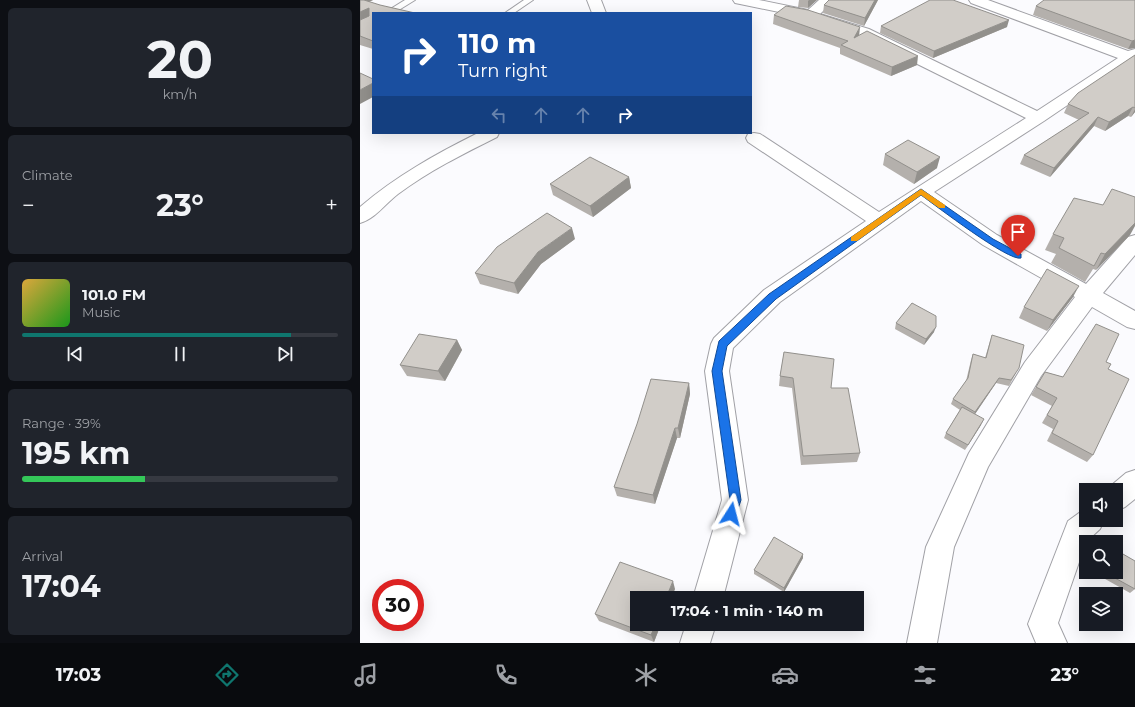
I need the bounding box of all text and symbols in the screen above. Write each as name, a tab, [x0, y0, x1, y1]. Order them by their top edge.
text: 110 m	[458, 26, 536, 60]
text: 20	[147, 28, 213, 91]
icon: right	[392, 28, 444, 80]
text: Turn right	[458, 60, 548, 82]
text: km/h	[163, 86, 197, 102]
icon: left	[488, 104, 510, 126]
icon: ahead	[530, 104, 552, 126]
icon: ahead	[572, 104, 594, 126]
icon: right	[614, 104, 636, 126]
text: Climate	[22, 167, 73, 183]
text: 23°	[156, 187, 204, 224]
text: −	[22, 192, 35, 219]
text: +	[325, 192, 338, 219]
pin	[1001, 215, 1035, 256]
icon: arrive	[1007, 221, 1029, 243]
text: 101.0 FM	[82, 285, 146, 304]
text: Music	[82, 304, 120, 320]
icon: previous	[64, 343, 86, 365]
icon: pause	[169, 343, 191, 365]
icon: next	[274, 343, 296, 365]
text: Range · 39%	[22, 415, 101, 431]
text: 195 km	[22, 435, 130, 472]
map controls	[1079, 483, 1123, 631]
button: sound	[1079, 483, 1123, 527]
position arrow	[710, 493, 752, 535]
button: search	[1079, 535, 1123, 579]
text: Arrival	[22, 548, 63, 564]
text: 17:04	[22, 568, 101, 605]
speed limit sign: 30	[372, 579, 424, 631]
button: layers	[1079, 587, 1123, 631]
text: 17:04 · 1 min · 140 m	[671, 601, 823, 620]
icon: directions	[213, 661, 241, 689]
icon: music	[352, 661, 380, 689]
icon: phone	[492, 661, 520, 689]
icon: climate	[632, 661, 660, 689]
icon: car	[771, 661, 799, 689]
icon: filters	[911, 661, 939, 689]
text: 17:03	[56, 664, 101, 686]
text: 23°	[1051, 664, 1079, 686]

